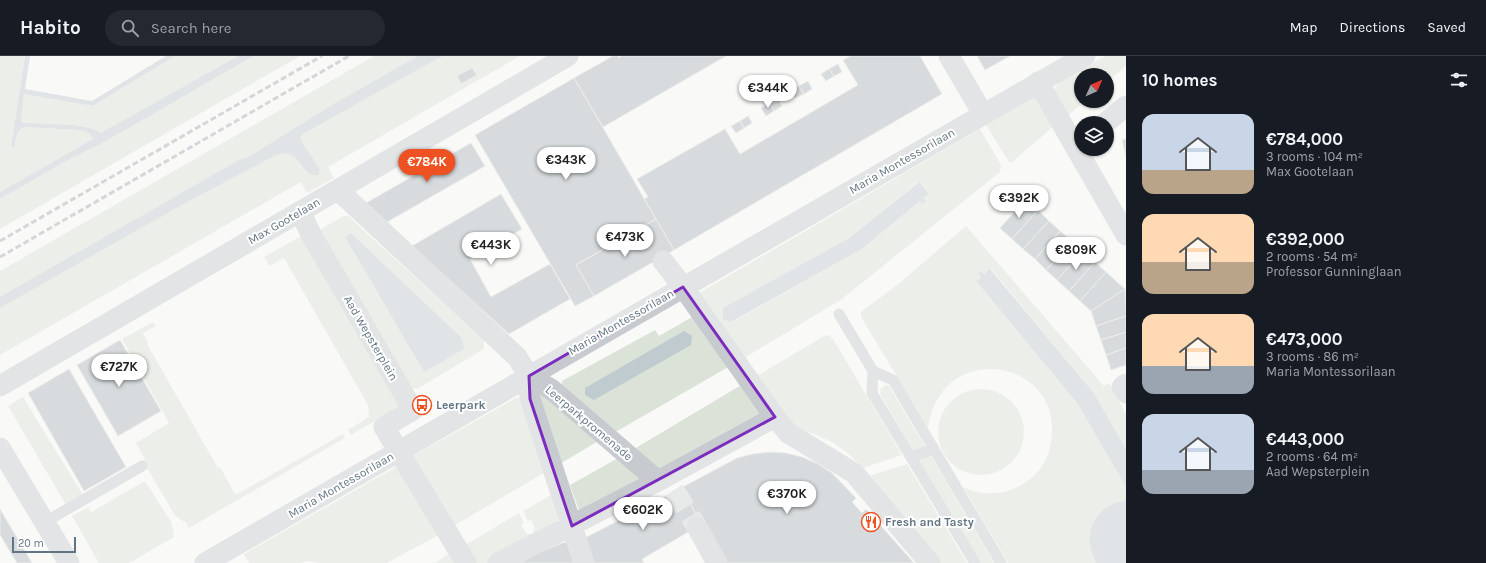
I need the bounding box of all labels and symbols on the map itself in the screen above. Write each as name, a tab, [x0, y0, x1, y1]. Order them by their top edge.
north arrow	[1074, 68, 1114, 108]
pin: €344K	[740, 75, 796, 109]
street label: Maria Montessorilaan	[847, 125, 957, 197]
pin: €343K	[538, 147, 594, 181]
pin: €784K	[399, 149, 455, 183]
pin: €392K	[991, 185, 1047, 219]
street label: Max Gootelaan	[245, 195, 323, 247]
pin: €473K	[597, 224, 653, 258]
pin: €443K	[463, 232, 519, 266]
pin: €809K	[1048, 237, 1104, 271]
street label: Maria Montessorilaan	[566, 286, 676, 358]
street label: Aad Wepsterplein	[341, 293, 401, 383]
pin: €727K	[91, 354, 147, 388]
street label: Leerparkpromenade	[543, 382, 635, 464]
bus stop icon: Leerpark	[411, 394, 433, 416]
place label: Leerpark	[436, 398, 486, 412]
street label: Maria Montessorilaan	[286, 449, 396, 521]
pin: €370K	[759, 481, 815, 515]
pin: €602K	[615, 497, 671, 531]
restaurant icon: Fresh and Tasty	[860, 511, 882, 533]
place label: Fresh and Tasty	[885, 515, 974, 529]
scale bar	[12, 535, 76, 554]

